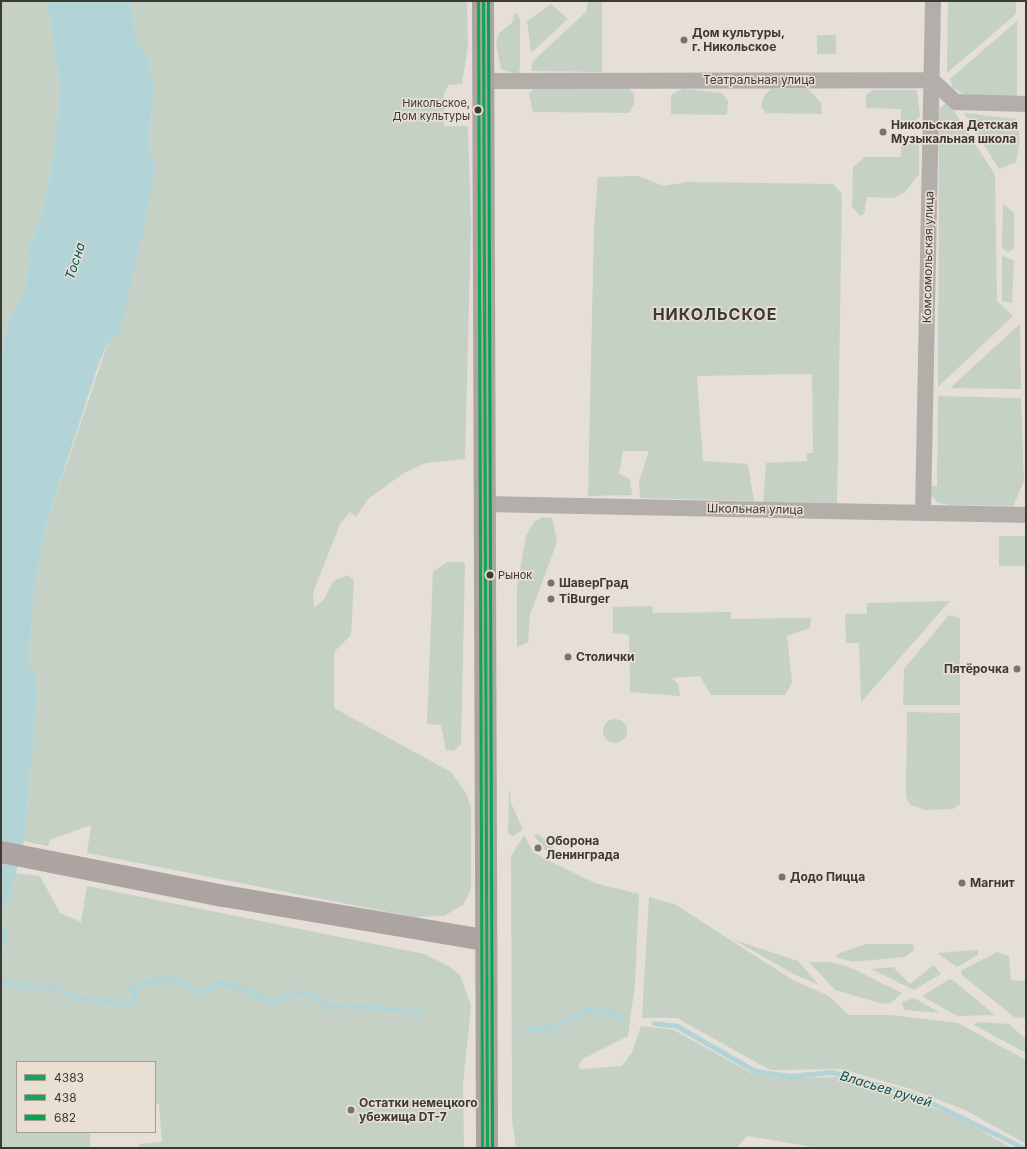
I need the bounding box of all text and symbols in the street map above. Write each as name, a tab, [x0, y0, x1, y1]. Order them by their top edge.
place label: Дом культуры, г. Никольское	[692, 26, 785, 54]
marker: Дом культуры, г. Никольское	[679, 35, 689, 45]
street label: Театральная улица	[703, 73, 815, 87]
place label: Никольское, Дом культуры	[393, 97, 470, 123]
marker: Никольское, Дом культуры	[473, 105, 483, 115]
place label: Никольская Детская Музыкальная школа	[891, 118, 1018, 146]
marker: Никольская Детская Музыкальная школа	[878, 127, 888, 137]
street label: Комсомольская улица	[920, 191, 936, 323]
water label: Тосна	[62, 240, 88, 282]
district label: НИКОЛЬСКОЕ	[653, 304, 777, 324]
street label: Школьная улица	[707, 501, 803, 517]
place label: Рынок	[498, 568, 532, 582]
marker: Рынок	[485, 570, 495, 580]
place label: ШаверГрад	[559, 576, 628, 590]
marker: ШаверГрад	[546, 578, 556, 588]
place label: TiBurger	[559, 592, 610, 606]
marker: TiBurger	[546, 594, 556, 604]
place label: Столички	[576, 650, 634, 664]
marker: Столички	[563, 652, 573, 662]
place label: Пятёрочка	[944, 662, 1009, 676]
marker: Пятёрочка	[1012, 664, 1022, 674]
place label: Оборона Ленинграда	[546, 834, 620, 862]
marker: Оборона Ленинграда	[533, 843, 543, 853]
place label: Додо Пицца	[790, 870, 865, 884]
marker: Додо Пицца	[777, 872, 787, 882]
place label: Магнит	[970, 876, 1015, 890]
marker: Магнит	[957, 878, 967, 888]
legend	[16, 1061, 156, 1133]
water label: Власьев ручей	[838, 1068, 934, 1110]
text: 438З	[54, 1070, 84, 1085]
text: 438	[54, 1090, 77, 1105]
place label: Остатки немецкого убежища DT-7	[359, 1096, 478, 1124]
marker: Остатки немецкого убежища DT-7	[346, 1105, 356, 1115]
text: 682	[54, 1110, 76, 1125]

